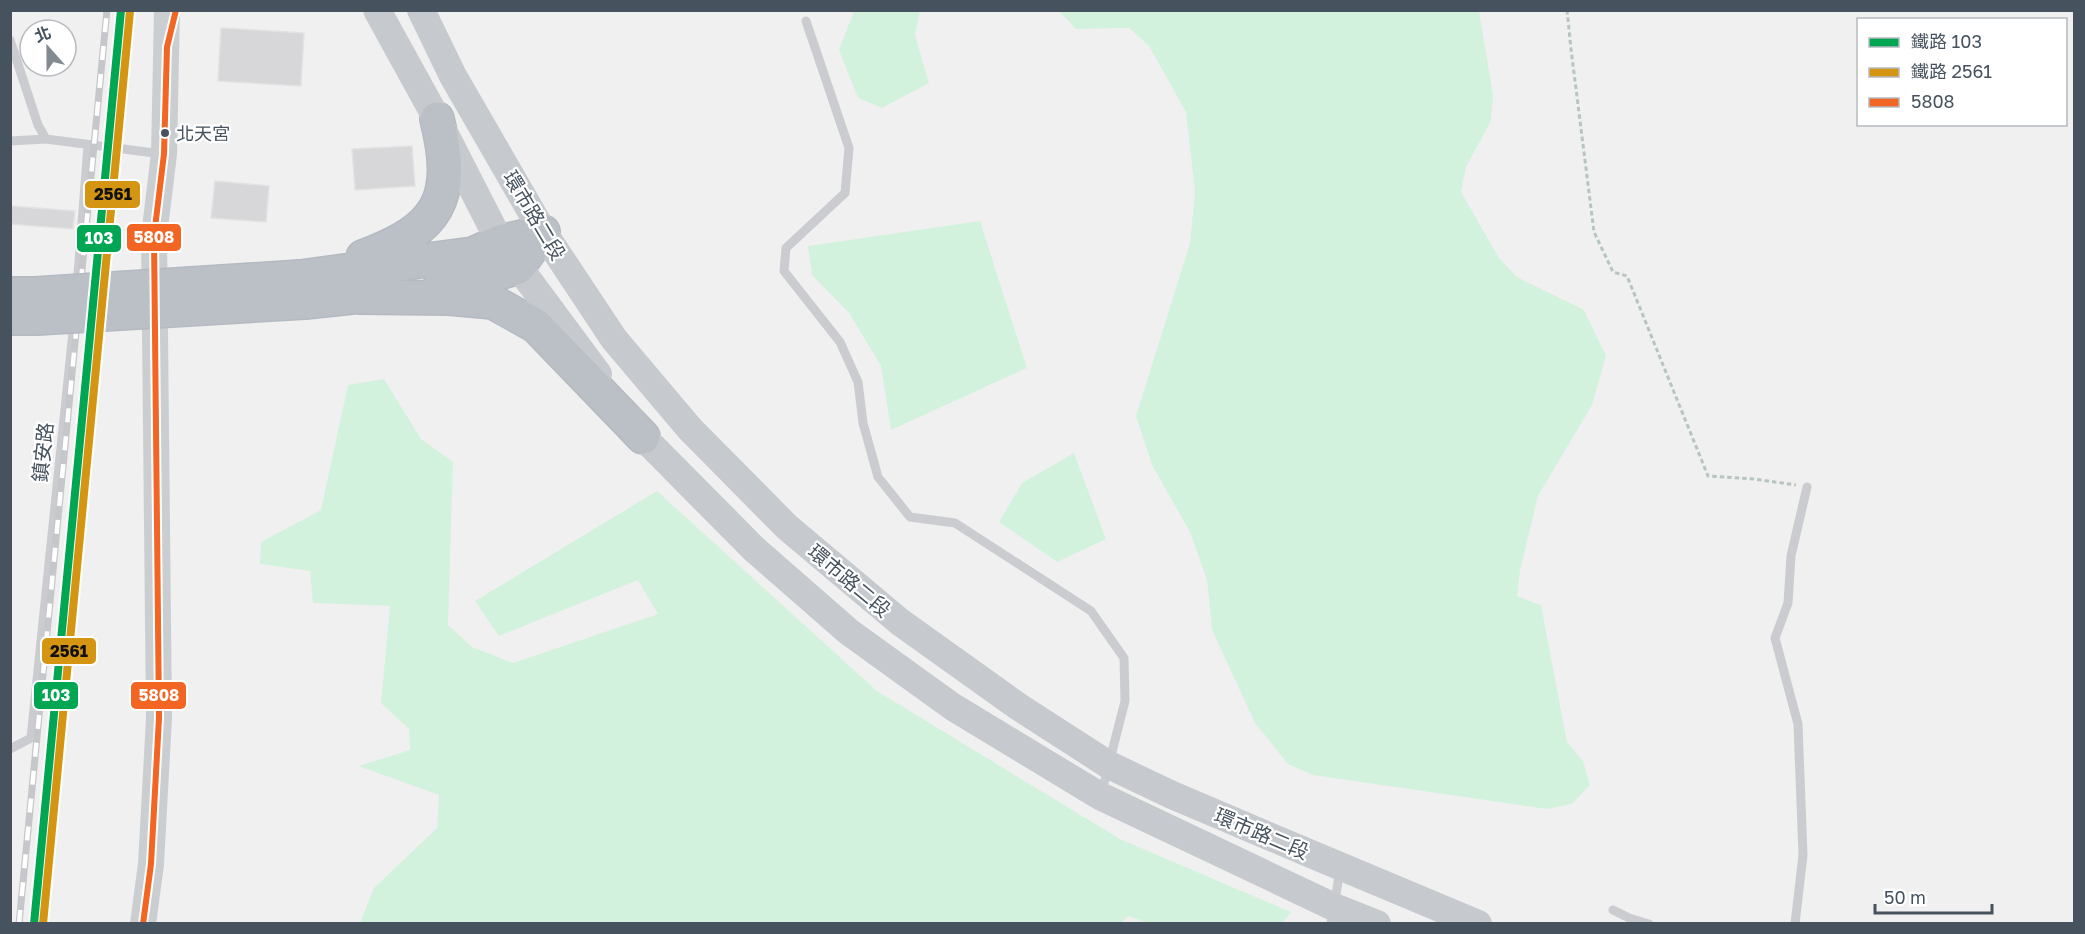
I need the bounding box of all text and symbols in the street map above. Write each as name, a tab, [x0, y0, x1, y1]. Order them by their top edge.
north arrow	[18, 18, 78, 78]
legend	[1857, 18, 2067, 126]
text: 北	[32, 22, 54, 46]
text: 鐵路 103	[1911, 30, 1982, 52]
text: 鐵路 2561	[1911, 60, 1992, 82]
text: 5808	[1911, 90, 1955, 112]
place label: 北天宮	[176, 122, 230, 144]
marker: 北天宮	[159, 127, 171, 139]
street label: 環市路二段	[499, 166, 571, 264]
line badge: 2561	[84, 180, 141, 209]
text: 2561	[94, 184, 132, 204]
line badge: 5808	[126, 223, 182, 252]
line badge: 103	[76, 224, 122, 253]
text: 5808	[134, 227, 174, 247]
text: 103	[85, 228, 113, 248]
street label: 鎮安路	[27, 421, 57, 483]
street label: 環市路二段	[804, 539, 896, 621]
line badge: 2561	[41, 637, 97, 665]
text: 2561	[50, 641, 88, 661]
line badge: 103	[33, 681, 79, 710]
line badge: 5808	[130, 681, 187, 710]
text: 103	[42, 685, 70, 705]
text: 5808	[139, 685, 179, 705]
street label: 環市路二段	[1211, 802, 1313, 864]
scale bar	[1875, 877, 1992, 915]
text: 50 m	[1884, 886, 1926, 908]

